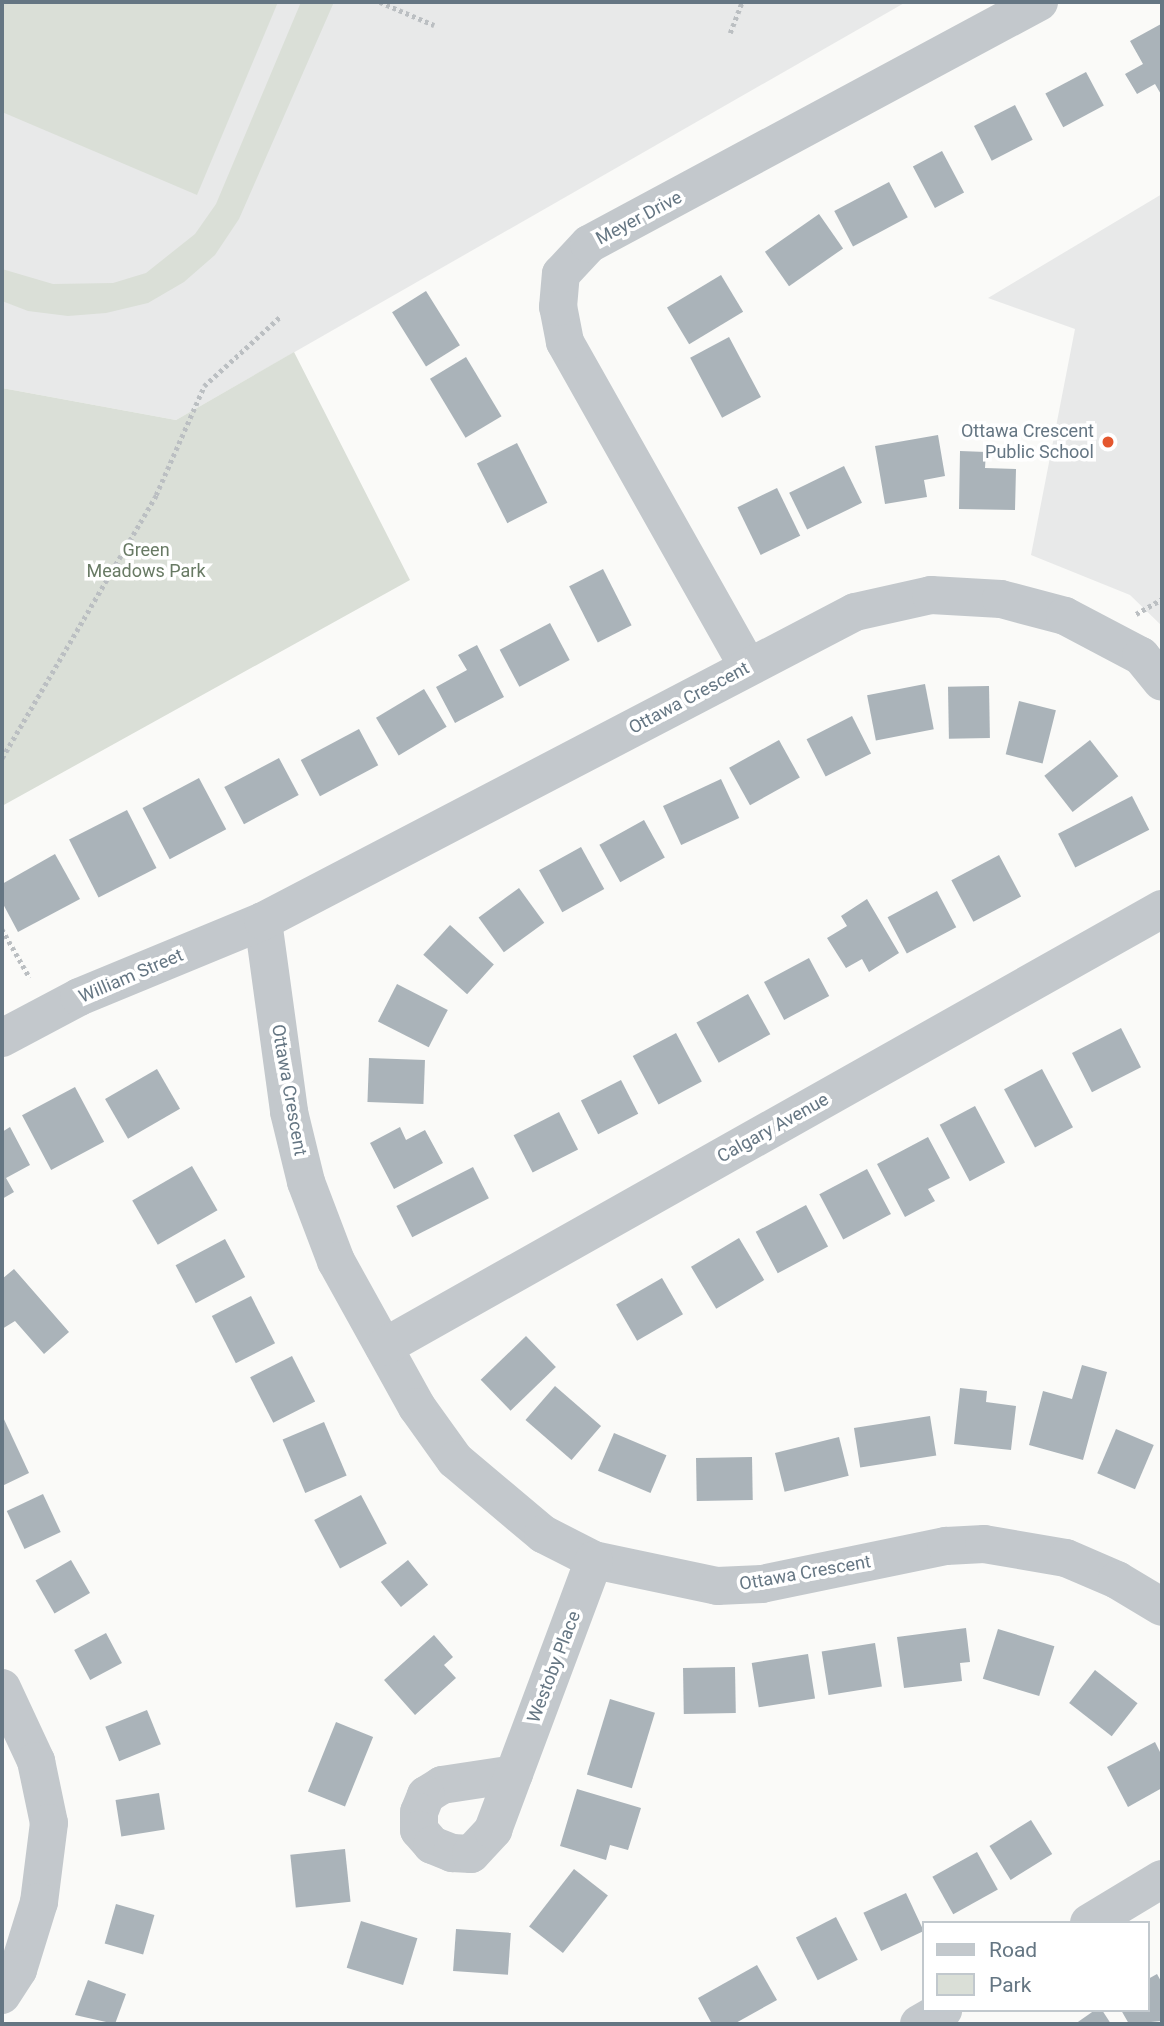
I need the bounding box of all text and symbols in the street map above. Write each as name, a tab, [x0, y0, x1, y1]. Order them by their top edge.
street label: Meyer Drive	[592, 186, 686, 250]
place label: Ottawa Crescent Public School	[961, 421, 1094, 464]
marker: Ottawa Crescent Public School	[1100, 434, 1116, 450]
park label: Green Meadows Park	[86, 540, 206, 582]
street label: Ottawa Crescent	[625, 657, 753, 739]
street label: William Street	[76, 944, 186, 1008]
street label: Ottawa Crescent	[267, 1023, 311, 1157]
street label: Calgary Avenue	[714, 1089, 832, 1167]
street label: Ottawa Crescent	[738, 1551, 872, 1595]
street label: Westoby Place	[523, 1608, 585, 1726]
legend	[922, 1921, 1150, 2012]
text: Road	[989, 1938, 1037, 1962]
text: Park	[989, 1973, 1031, 1997]

